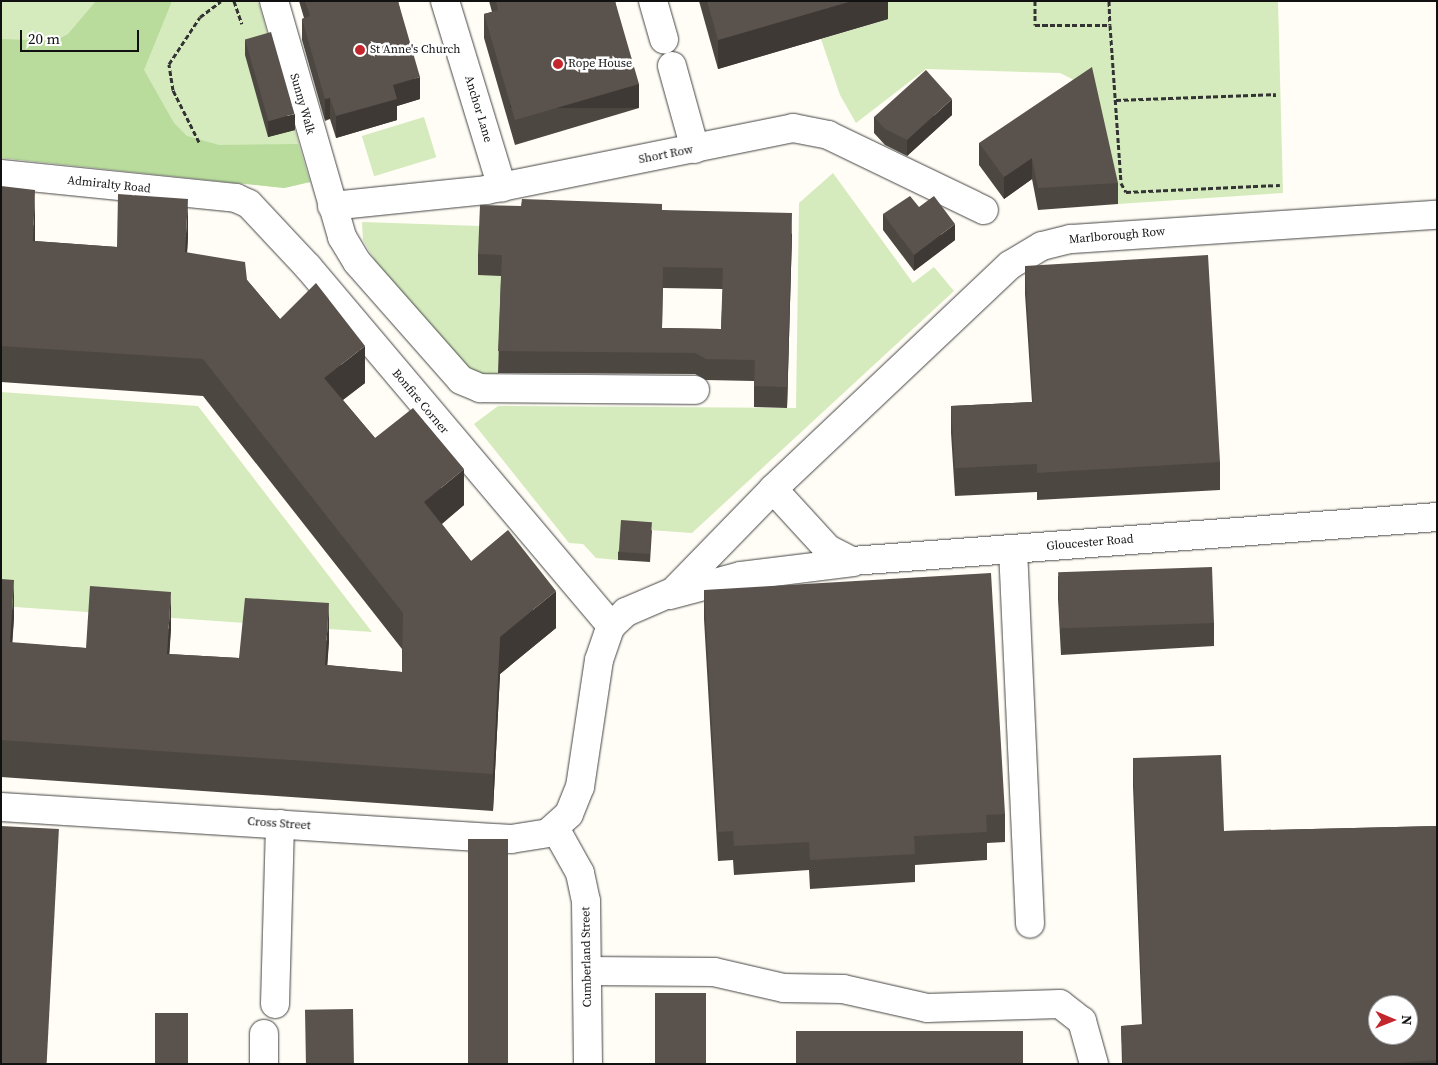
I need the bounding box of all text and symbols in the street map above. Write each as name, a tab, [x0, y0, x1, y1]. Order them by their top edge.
scale bar	[22, 20, 141, 52]
text: 20 m	[28, 28, 60, 49]
place label: St Anne's Church	[370, 43, 461, 57]
marker: St Anne's Church	[354, 44, 366, 56]
place label: Rope House	[568, 57, 632, 71]
marker: Rope House	[552, 58, 564, 70]
street label: Sunny Walk	[286, 72, 318, 136]
street label: Anchor Lane	[461, 74, 495, 144]
street label: Short Row	[637, 143, 695, 167]
street label: Admiralty Road	[67, 173, 151, 197]
street label: Marlborough Row	[1068, 225, 1166, 247]
street label: Bonfire Corner	[389, 367, 451, 437]
street label: Gloucester Road	[1046, 532, 1134, 554]
street label: Cross Street	[247, 815, 311, 833]
street label: Cumberland Street	[579, 907, 595, 1007]
north arrow	[1368, 995, 1418, 1045]
text: N	[1397, 1015, 1417, 1026]

